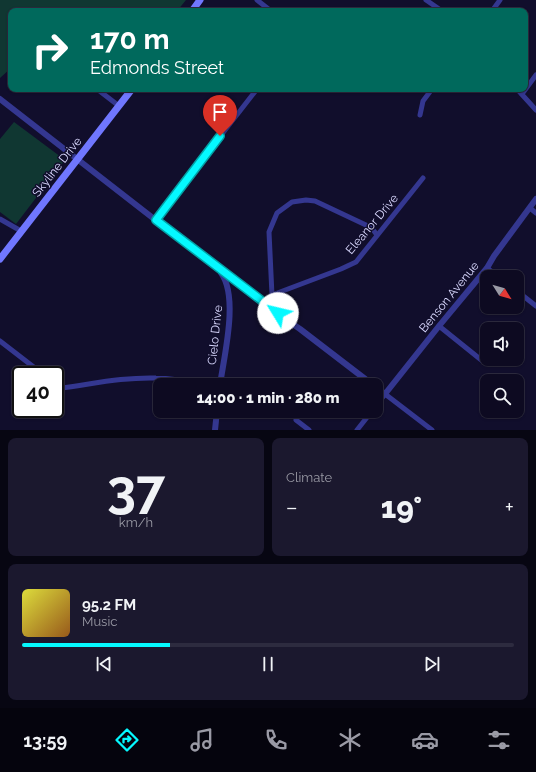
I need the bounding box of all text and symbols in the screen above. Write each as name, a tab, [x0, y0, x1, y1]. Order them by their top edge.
text: 170 m	[90, 23, 170, 56]
icon: right	[24, 24, 76, 76]
text: Edmonds Street	[90, 57, 224, 78]
pin	[203, 95, 237, 136]
icon: arrive	[209, 101, 231, 123]
street label: Skyline Drive	[29, 134, 85, 200]
street label: Eleanor Drive	[343, 191, 401, 257]
street label: Benson Avenue	[416, 259, 482, 335]
north arrow	[480, 270, 524, 314]
map controls	[480, 270, 524, 418]
position arrow	[257, 292, 299, 334]
street label: Cielo Drive	[205, 304, 225, 366]
button: sound	[480, 322, 524, 366]
speed limit sign: 40	[12, 366, 64, 418]
button: search	[480, 374, 524, 418]
text: 14:00 · 1 min · 280 m	[196, 389, 340, 407]
text: 37	[107, 458, 165, 519]
text: Climate	[286, 470, 332, 485]
text: 19°	[381, 490, 422, 525]
text: −	[286, 494, 298, 520]
text: +	[505, 494, 514, 520]
text: km/h	[119, 515, 153, 530]
text: 95.2 FM	[82, 596, 136, 614]
text: Music	[82, 614, 117, 629]
icon: previous	[93, 653, 115, 675]
icon: pause	[257, 653, 279, 675]
icon: next	[421, 653, 443, 675]
icon: directions	[113, 726, 141, 754]
icon: music	[188, 726, 216, 754]
icon: phone	[262, 726, 290, 754]
icon: climate	[336, 726, 364, 754]
icon: car	[411, 726, 439, 754]
icon: filters	[485, 726, 513, 754]
text: 13:59	[23, 730, 67, 751]

